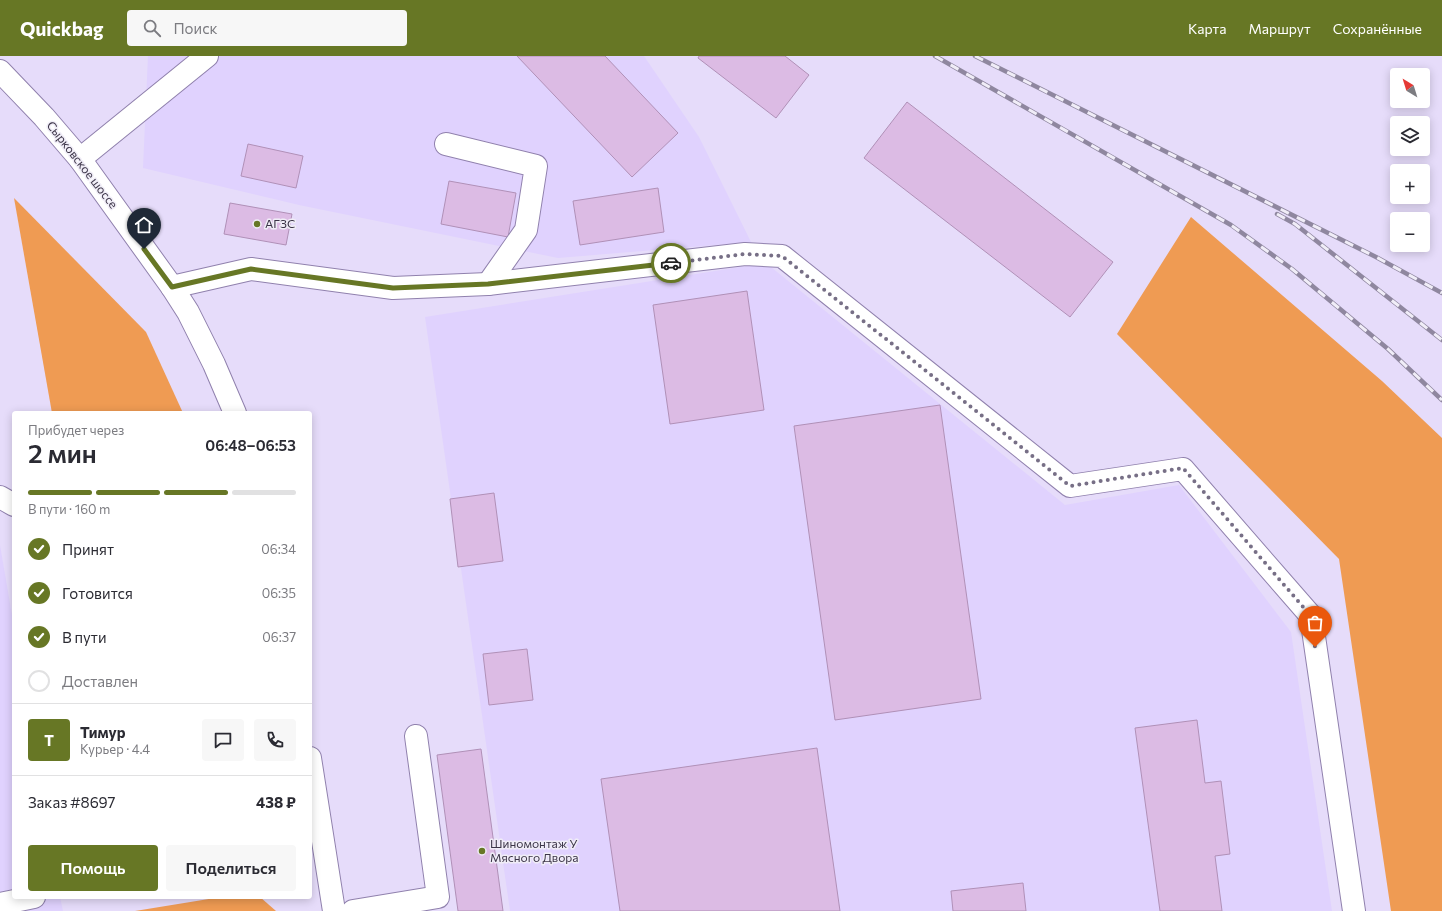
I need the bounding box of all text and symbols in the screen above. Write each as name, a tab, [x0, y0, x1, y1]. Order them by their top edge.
search box	[127, 10, 407, 46]
text: Quickbag	[20, 17, 103, 40]
icon: search	[141, 17, 163, 39]
text: Поиск	[173, 19, 218, 37]
text: Карта	[1188, 20, 1226, 37]
text: Маршрут	[1248, 20, 1311, 37]
text: Сохранённые	[1333, 20, 1422, 37]
north arrow	[1390, 68, 1430, 108]
map controls	[1390, 68, 1430, 252]
button: layers	[1390, 116, 1430, 156]
street label: Сырковское шоссе	[44, 118, 121, 211]
button: +	[1390, 164, 1430, 204]
pin	[127, 208, 161, 249]
button: −	[1390, 212, 1430, 252]
icon: home	[133, 214, 155, 236]
place label: АГЗС	[265, 216, 295, 230]
marker: АГЗС	[252, 219, 262, 229]
courier	[651, 243, 691, 283]
icon: car	[660, 252, 682, 274]
text: Прибудет через	[28, 422, 124, 438]
text: 06:48–06:53	[205, 436, 296, 454]
text: 2 мин	[28, 437, 97, 468]
text: В пути · 160 m	[28, 501, 110, 517]
icon: check	[28, 538, 50, 560]
text: Принят	[62, 540, 114, 558]
text: 06:34	[261, 541, 296, 557]
icon: check	[28, 582, 50, 604]
text: Готовится	[62, 584, 133, 602]
text: 06:35	[262, 585, 296, 601]
pin	[1298, 606, 1332, 647]
icon: bag	[1304, 612, 1326, 634]
icon: check	[28, 626, 50, 648]
text: В пути	[62, 628, 107, 646]
text: 06:37	[262, 629, 296, 645]
text: Доставлен	[62, 672, 138, 690]
button: chat	[202, 719, 244, 761]
button: phone	[254, 719, 296, 761]
text: Тимур	[80, 723, 125, 741]
text: Т	[44, 731, 54, 749]
text: Курьер · 4.4	[80, 741, 150, 757]
text: Заказ #8697	[28, 793, 116, 811]
text: 438 ₽	[256, 793, 296, 811]
place label: Шиномонтаж У Мясного Двора	[490, 836, 579, 864]
button: Помощь	[28, 845, 158, 891]
button: Поделиться	[166, 845, 296, 891]
marker: Шиномонтаж У Мясного Двора	[477, 846, 487, 856]

